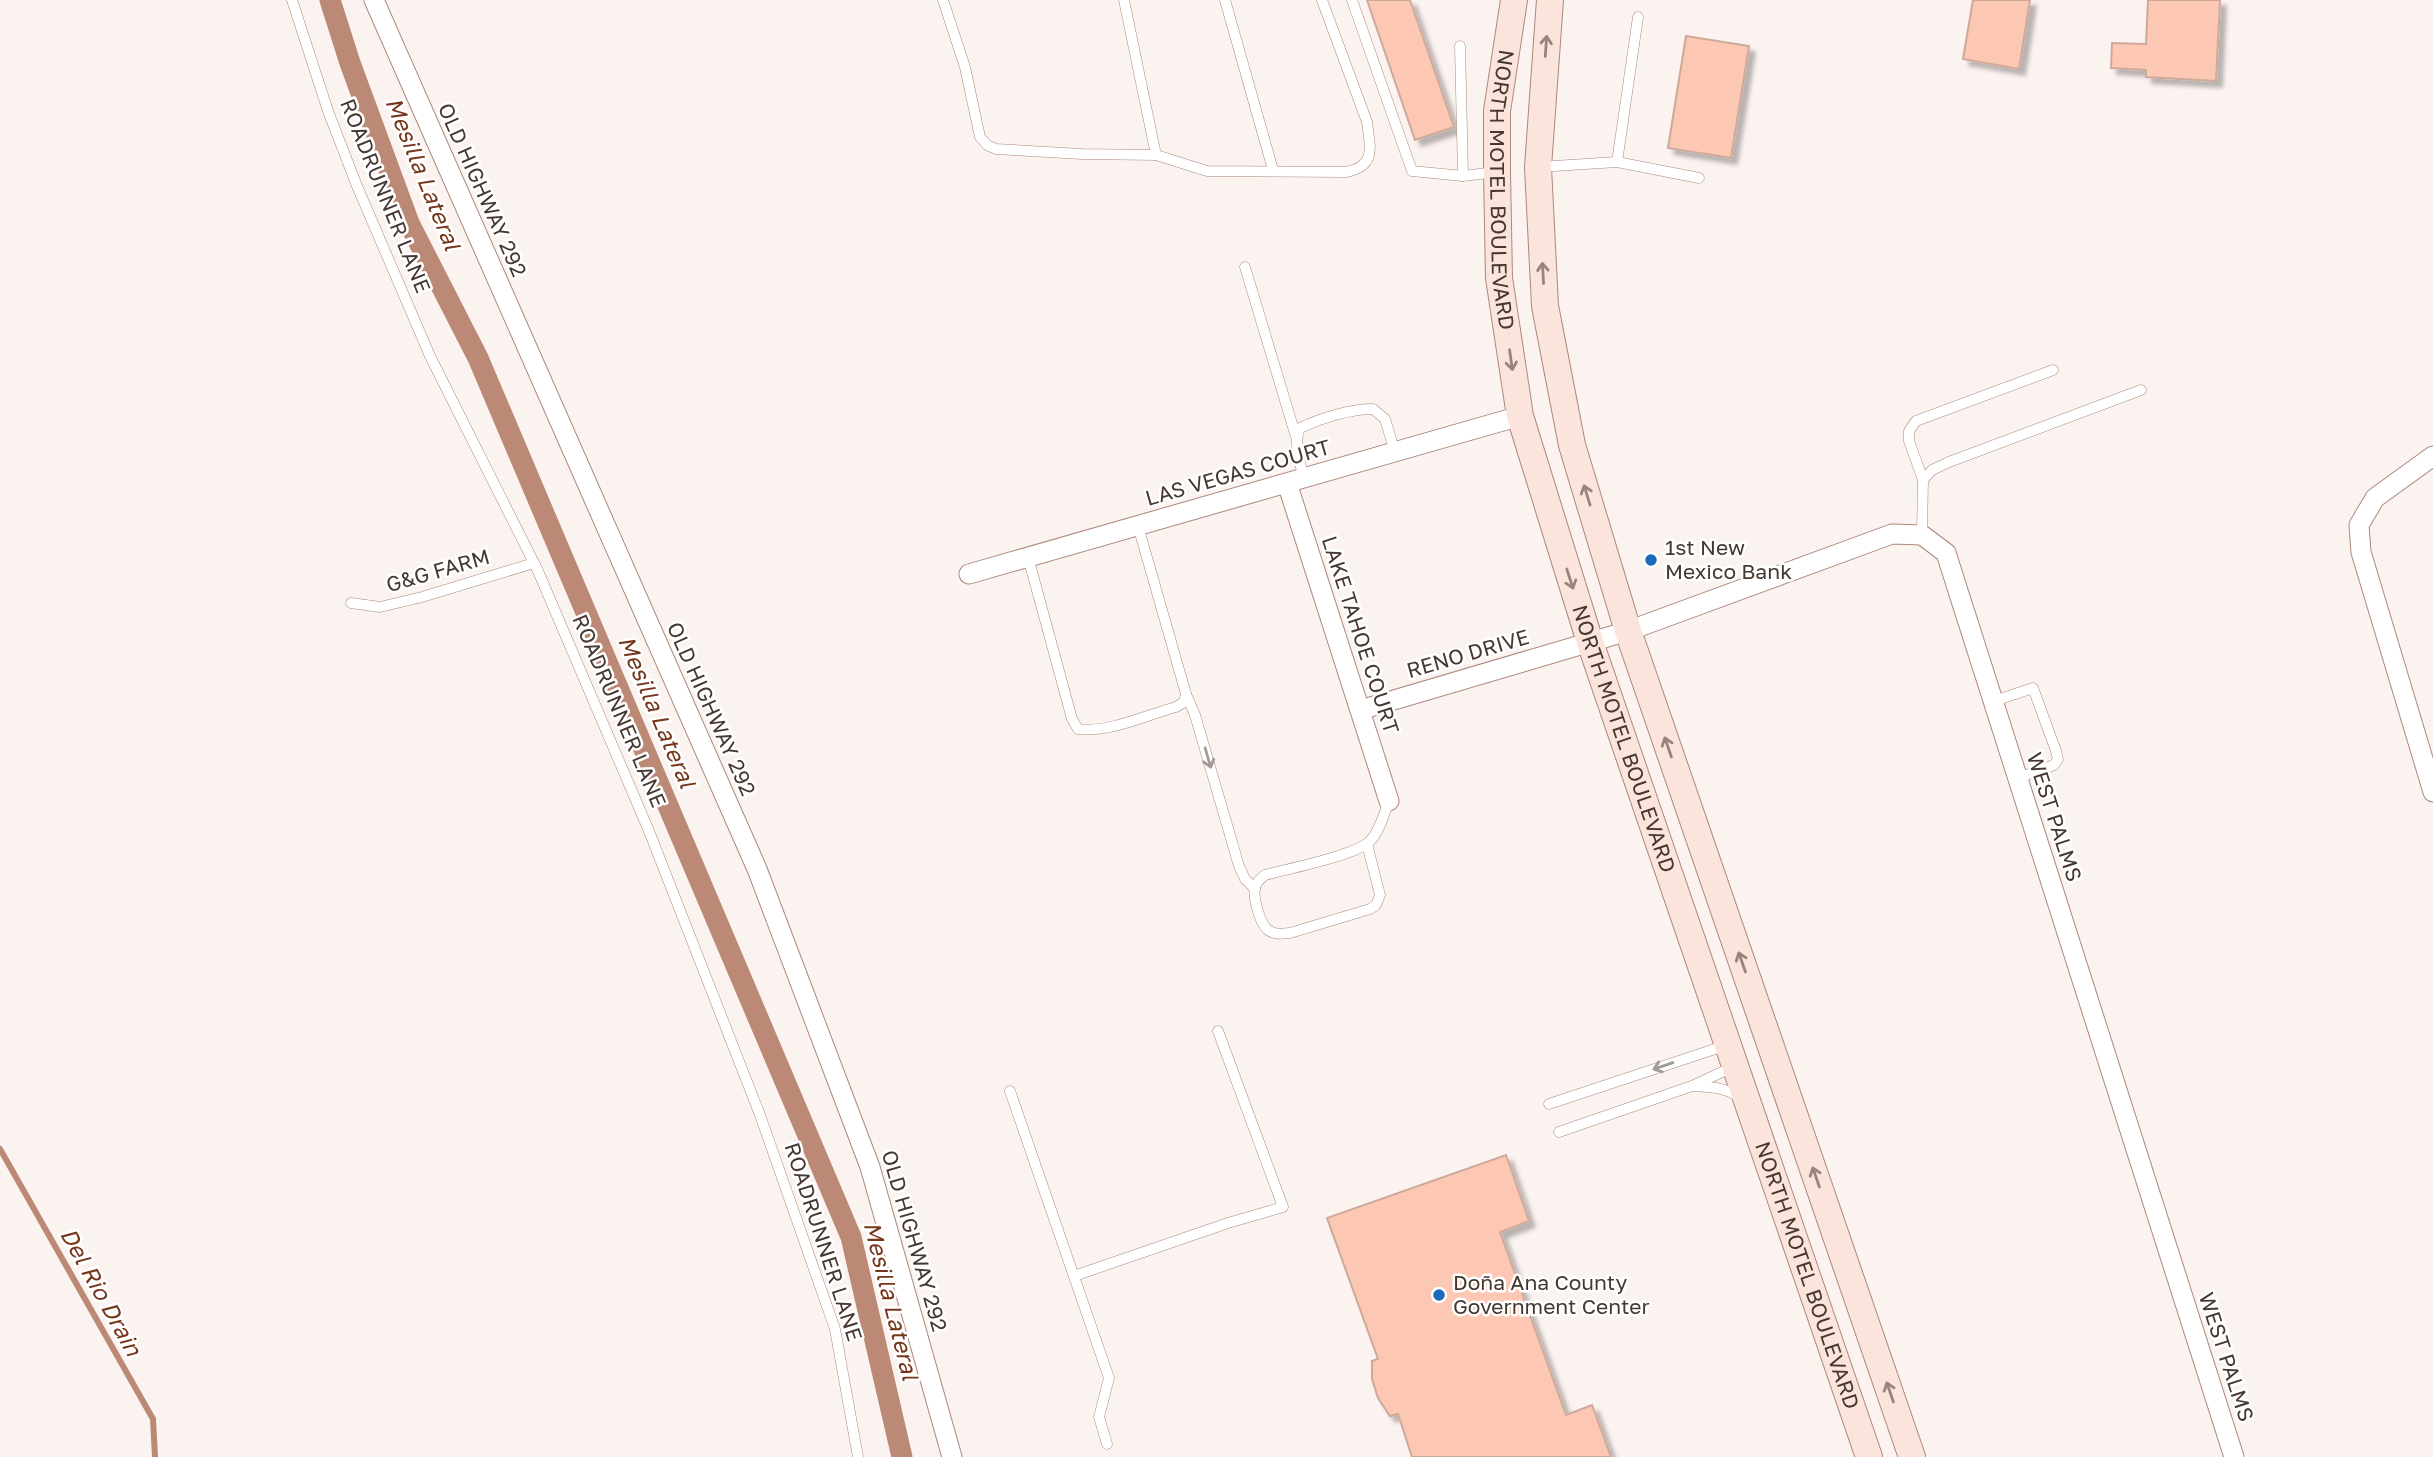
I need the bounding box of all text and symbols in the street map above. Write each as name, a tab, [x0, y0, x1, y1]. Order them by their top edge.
one-way arrow	[1540, 35, 1553, 58]
street label: NORTH MOTEL BOULEVARD	[1485, 48, 1521, 332]
water label: Mesilla Lateral	[380, 93, 468, 256]
street label: ROADRUNNER LANE	[335, 95, 437, 297]
street label: OLD HIGHWAY 292	[433, 99, 533, 280]
one-way arrow	[1537, 262, 1550, 285]
one-way arrow	[1505, 348, 1518, 371]
street label: LAS VEGAS COURT	[1142, 433, 1333, 511]
one-way arrow	[1579, 485, 1592, 507]
street label: LAKE TAHOE COURT	[1317, 533, 1405, 737]
place label: 1st New Mexico Bank	[1665, 534, 1792, 584]
street label: G&G FARM	[383, 543, 493, 597]
marker: 1st New Mexico Bank	[1643, 552, 1659, 568]
one-way arrow	[1565, 568, 1577, 590]
street label: NORTH MOTEL BOULEVARD	[1567, 601, 1682, 876]
street label: ROADRUNNER LANE	[567, 610, 672, 811]
street label: OLD HIGHWAY 292	[662, 618, 762, 799]
street label: RENO DRIVE	[1403, 623, 1532, 683]
water label: Mesilla Lateral	[613, 631, 703, 793]
one-way arrow	[1661, 736, 1674, 758]
one-way arrow	[1202, 747, 1215, 769]
street label: WEST PALMS	[2022, 749, 2088, 884]
one-way arrow	[1735, 952, 1747, 974]
one-way arrow	[1652, 1060, 1674, 1073]
street label: NORTH MOTEL BOULEVARD	[1750, 1138, 1866, 1412]
street label: ROADRUNNER LANE	[780, 1139, 868, 1344]
street label: OLD HIGHWAY 292	[877, 1147, 953, 1334]
one-way arrow	[1809, 1167, 1821, 1189]
water label: Mesilla Lateral	[859, 1218, 926, 1385]
water label: Del Rio Drain	[55, 1223, 149, 1361]
place label: Doña Ana County Government Center	[1453, 1269, 1650, 1319]
marker: Doña Ana County Government Center	[1431, 1287, 1447, 1303]
street label: WEST PALMS	[2194, 1289, 2260, 1424]
one-way arrow	[1883, 1382, 1895, 1404]

